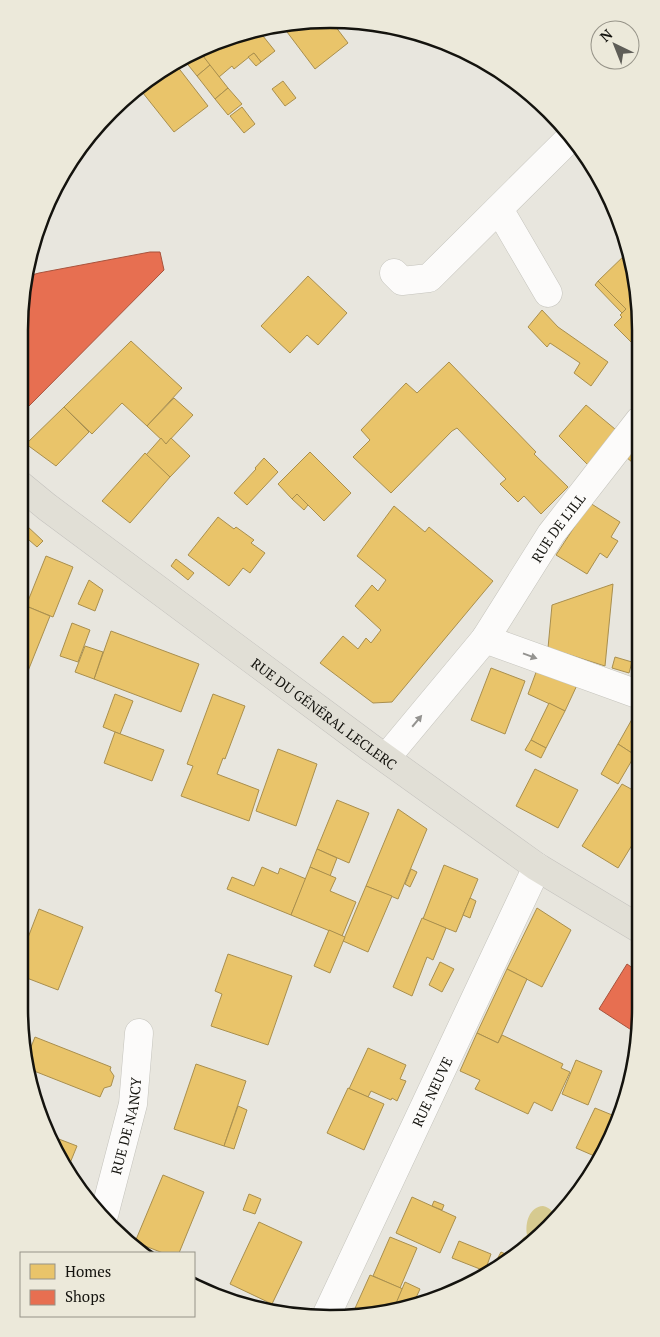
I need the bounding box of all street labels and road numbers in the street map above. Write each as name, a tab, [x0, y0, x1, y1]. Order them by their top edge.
street label: RUE DE L'ILL	[526, 489, 589, 565]
street label: RUE DU GÉNÉRAL LECLERC	[248, 653, 401, 773]
street label: RUE NEUVE	[407, 1053, 456, 1130]
street label: RUE DE NANCY	[106, 1075, 145, 1176]

